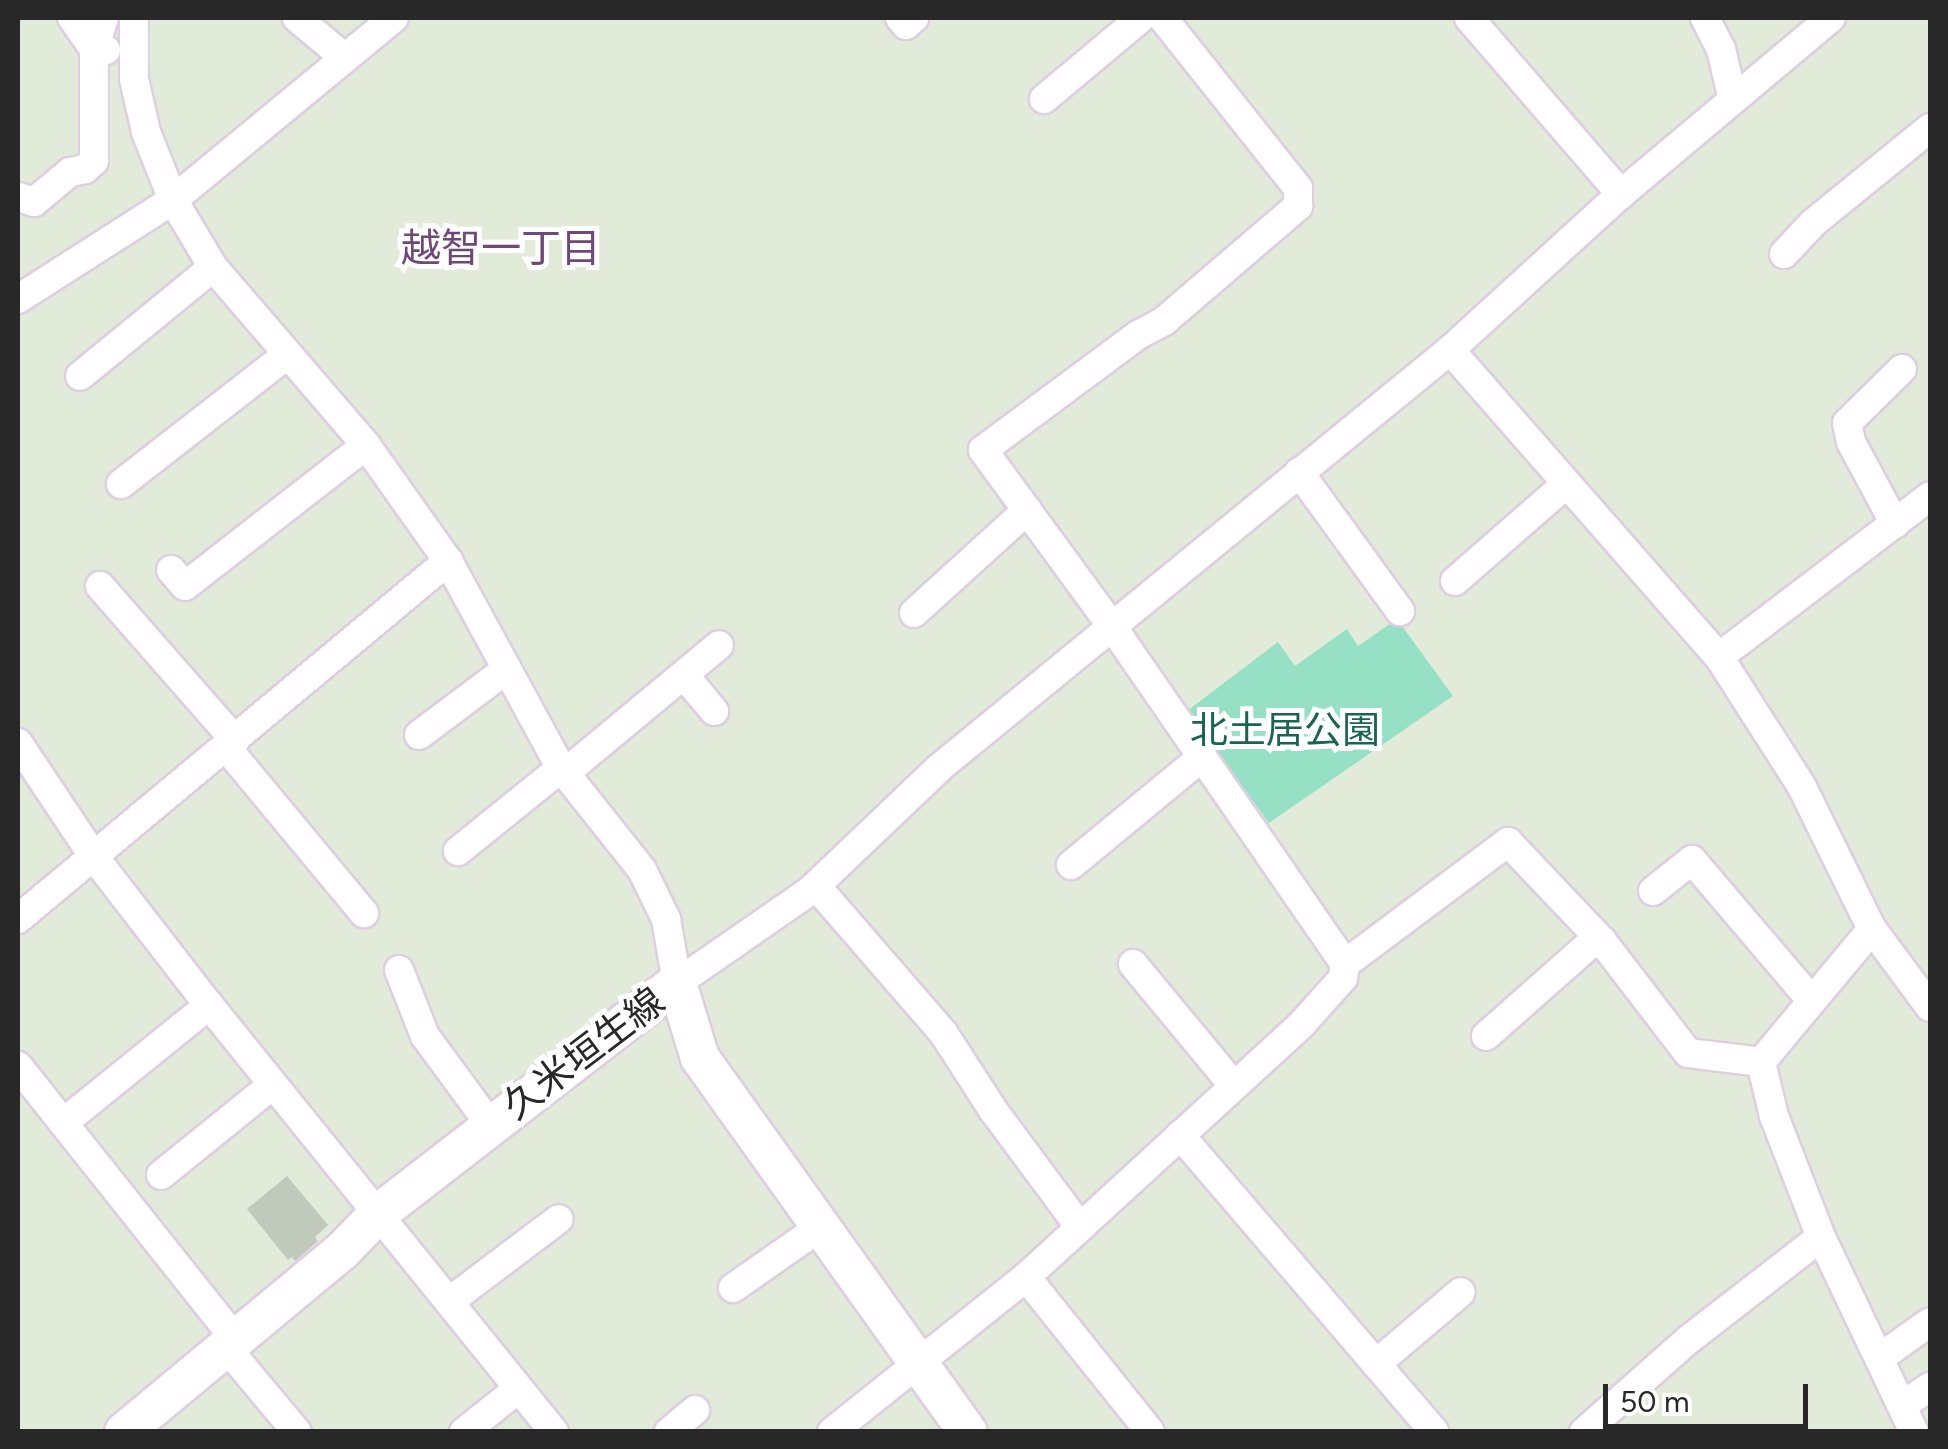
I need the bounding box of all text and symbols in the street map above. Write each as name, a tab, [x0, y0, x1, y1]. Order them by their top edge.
district label: 越智一丁目	[401, 224, 601, 272]
park label: 北土居公園	[1190, 708, 1380, 754]
street label: 久米垣生線	[494, 979, 674, 1129]
scale bar	[1608, 1364, 1813, 1426]
text: 50 m	[1620, 1383, 1689, 1420]

